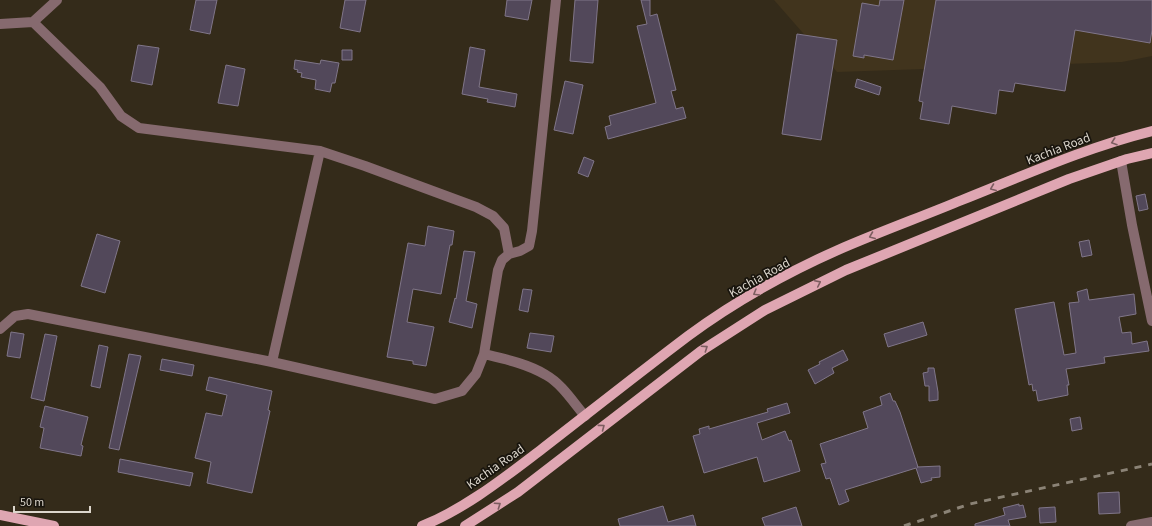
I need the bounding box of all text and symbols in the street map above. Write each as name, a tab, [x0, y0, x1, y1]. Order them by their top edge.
street label: Kachia Road	[1024, 128, 1093, 169]
one-way arrow	[1111, 137, 1118, 145]
one-way arrow	[989, 183, 996, 191]
one-way arrow	[869, 232, 876, 240]
street label: Kachia Road	[726, 254, 793, 302]
one-way arrow	[814, 280, 821, 288]
one-way arrow	[753, 289, 760, 296]
one-way arrow	[701, 346, 708, 353]
one-way arrow	[598, 424, 605, 432]
street label: Kachia Road	[463, 440, 528, 494]
scale bar	[14, 488, 90, 514]
text: 50 m	[20, 494, 44, 511]
one-way arrow	[494, 502, 501, 510]

